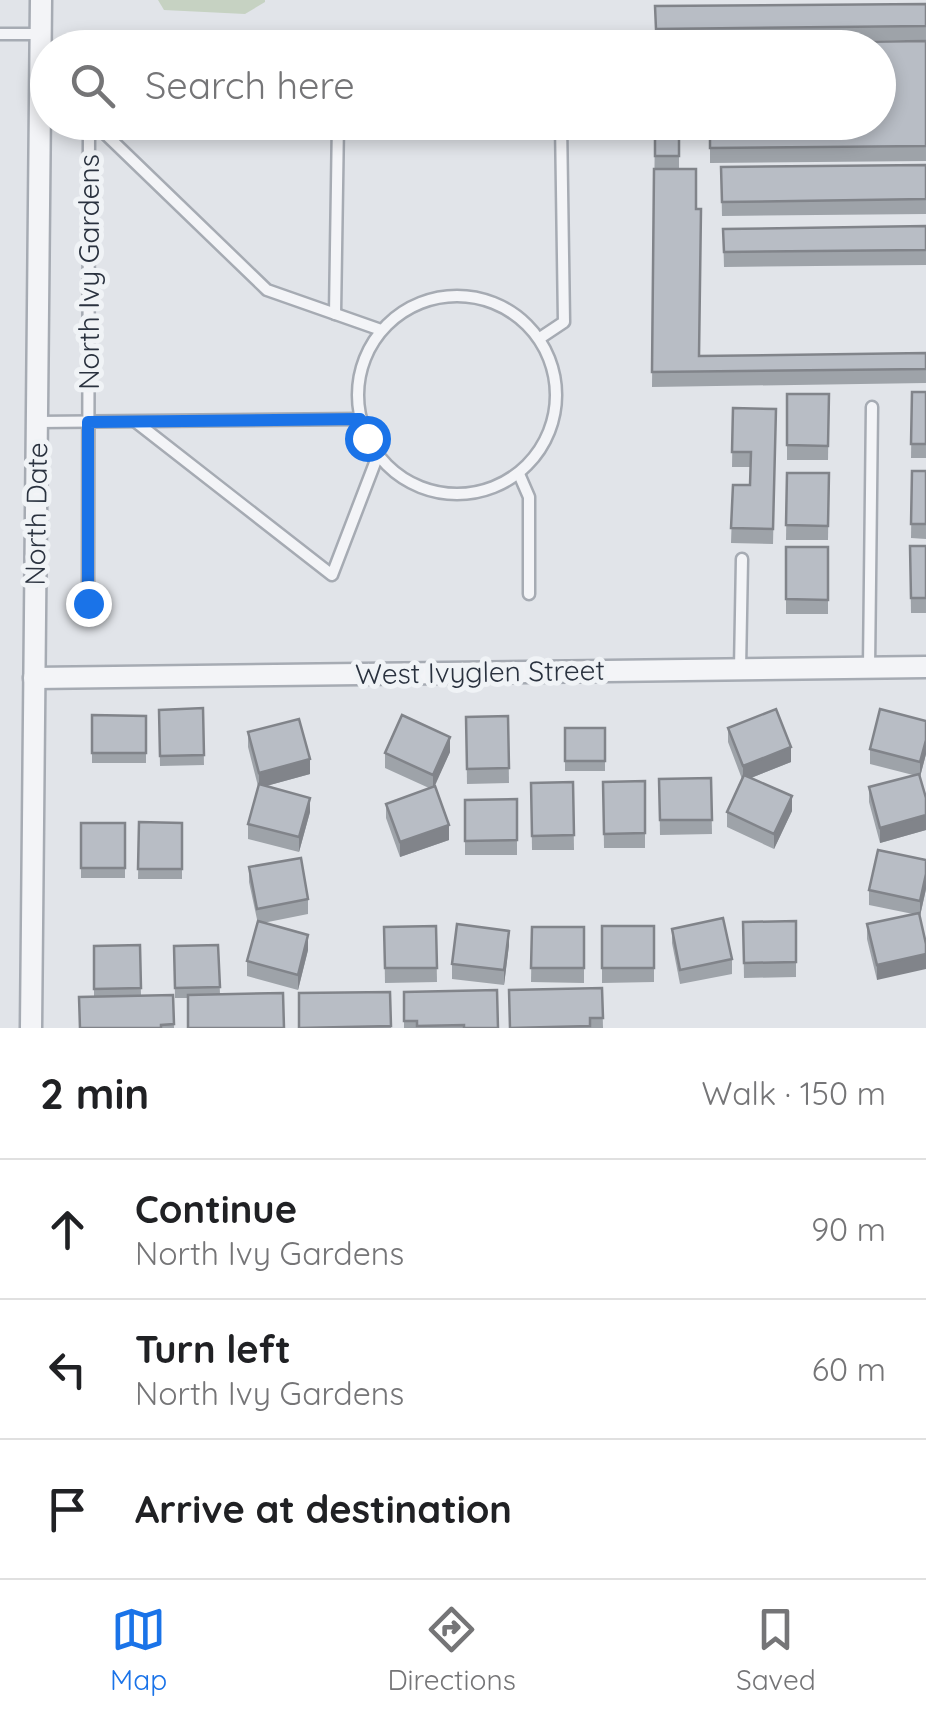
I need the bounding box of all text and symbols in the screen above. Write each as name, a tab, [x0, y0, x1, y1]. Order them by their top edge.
search box	[30, 30, 896, 140]
icon: search	[65, 58, 120, 113]
text: Search here	[145, 61, 355, 109]
street label: North Ivy Gardens	[71, 154, 106, 390]
route start	[345, 416, 391, 462]
street label: North Date	[17, 442, 54, 586]
route end	[66, 581, 112, 627]
street label: West Ivyglen Street	[355, 652, 605, 691]
text: 2 min	[40, 1067, 149, 1120]
text: Walk · 150 m	[702, 1073, 886, 1113]
text: Continue	[135, 1185, 297, 1233]
icon: ahead	[40, 1202, 95, 1257]
text: 90 m	[811, 1209, 886, 1249]
text: North Ivy Gardens	[135, 1233, 404, 1273]
text: Turn left	[135, 1325, 291, 1373]
icon: left	[40, 1342, 95, 1397]
text: 60 m	[812, 1349, 886, 1389]
text: North Ivy Gardens	[135, 1373, 404, 1413]
icon: arrive	[40, 1482, 95, 1537]
text: Arrive at destination	[135, 1485, 512, 1533]
tab: Map	[110, 1602, 167, 1697]
tab: Directions	[387, 1602, 516, 1697]
tab: Saved	[736, 1602, 816, 1697]

